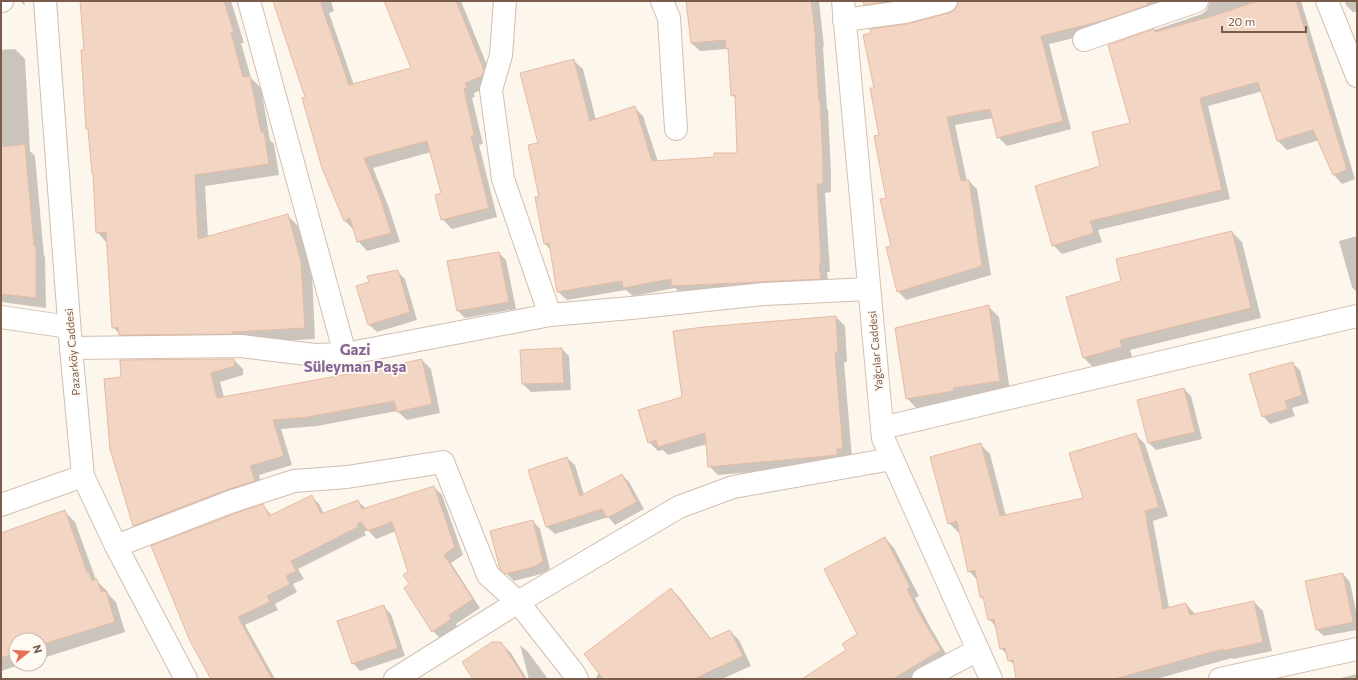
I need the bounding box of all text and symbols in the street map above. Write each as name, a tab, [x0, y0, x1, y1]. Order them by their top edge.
scale bar	[1222, 8, 1306, 34]
text: 20 m	[1228, 14, 1255, 28]
street label: Pazarköy Caddesi	[62, 308, 82, 396]
street label: Yağcılar Caddesi	[865, 310, 885, 392]
district label: Gazi Süleyman Paşa	[304, 340, 406, 375]
north arrow	[8, 632, 48, 672]
text: N	[31, 643, 45, 655]

